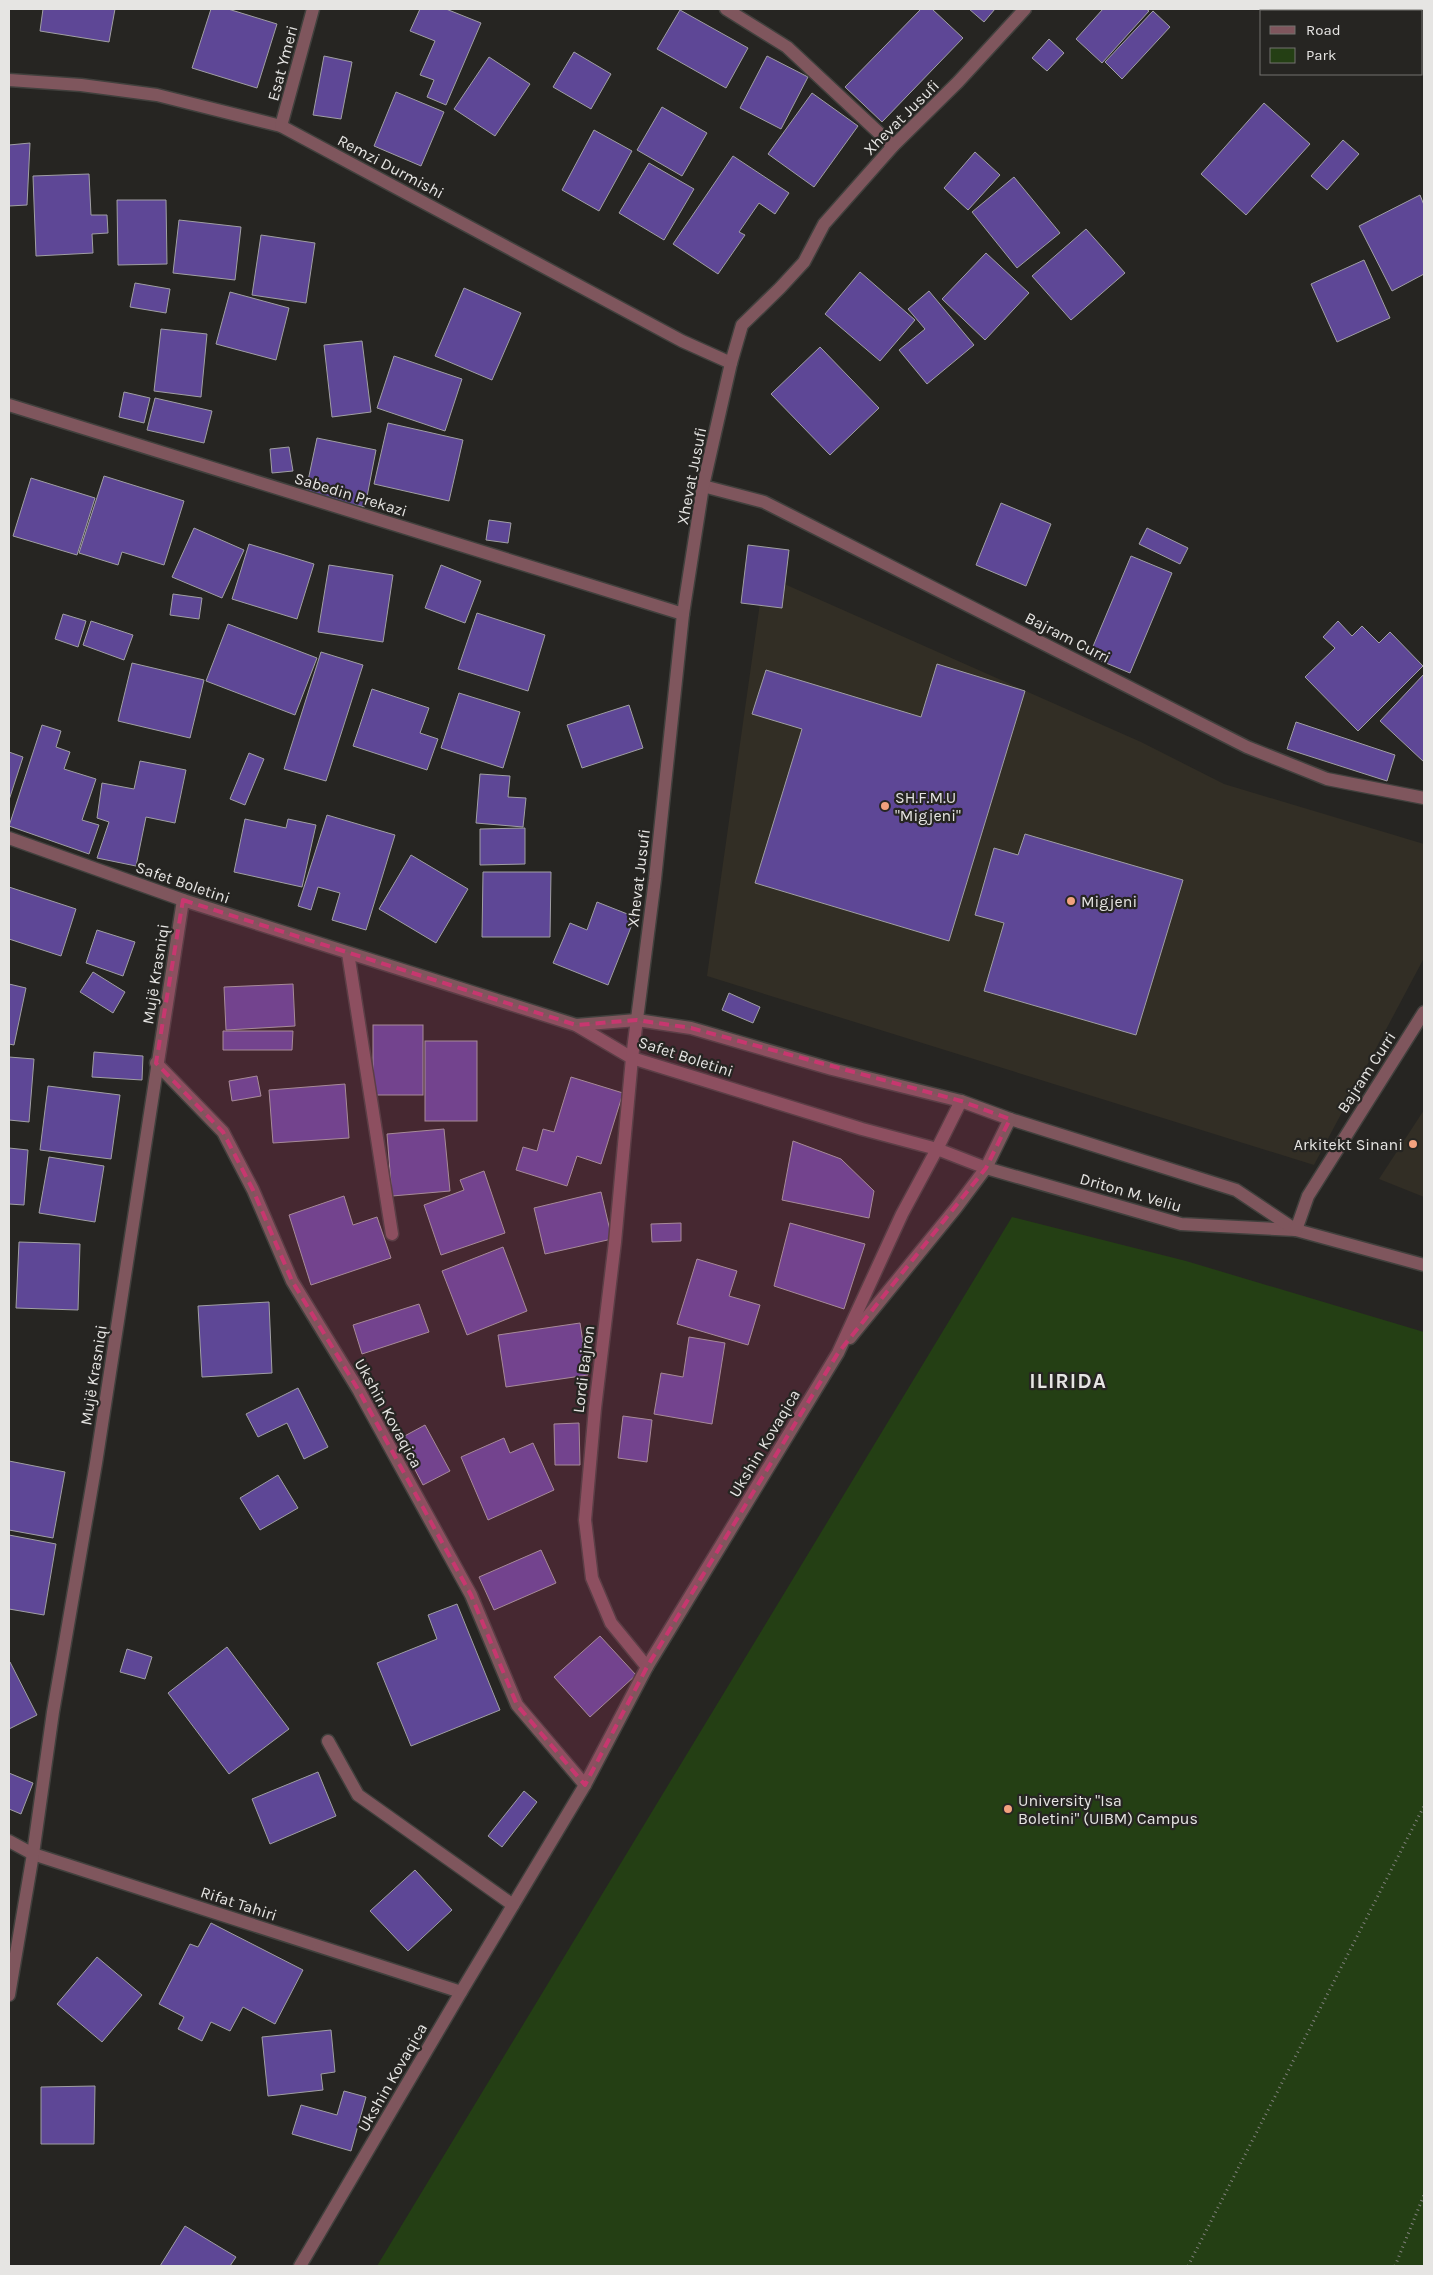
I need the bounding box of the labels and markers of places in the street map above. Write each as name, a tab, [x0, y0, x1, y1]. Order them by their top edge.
place label: SH.F.M.U "Migjeni"	[895, 788, 961, 825]
marker: SH.F.M.U "Migjeni"	[879, 800, 891, 812]
place label: Migjeni	[1081, 892, 1137, 911]
marker: Migjeni	[1065, 895, 1077, 907]
place label: Arkitekt Sinani	[1294, 1135, 1403, 1154]
marker: Arkitekt Sinani	[1407, 1138, 1419, 1150]
place label: University "Isa Boletini" (UIBM) Campus	[1018, 1791, 1198, 1828]
marker: University "Isa Boletini" (UIBM) Campus	[1002, 1803, 1014, 1815]

